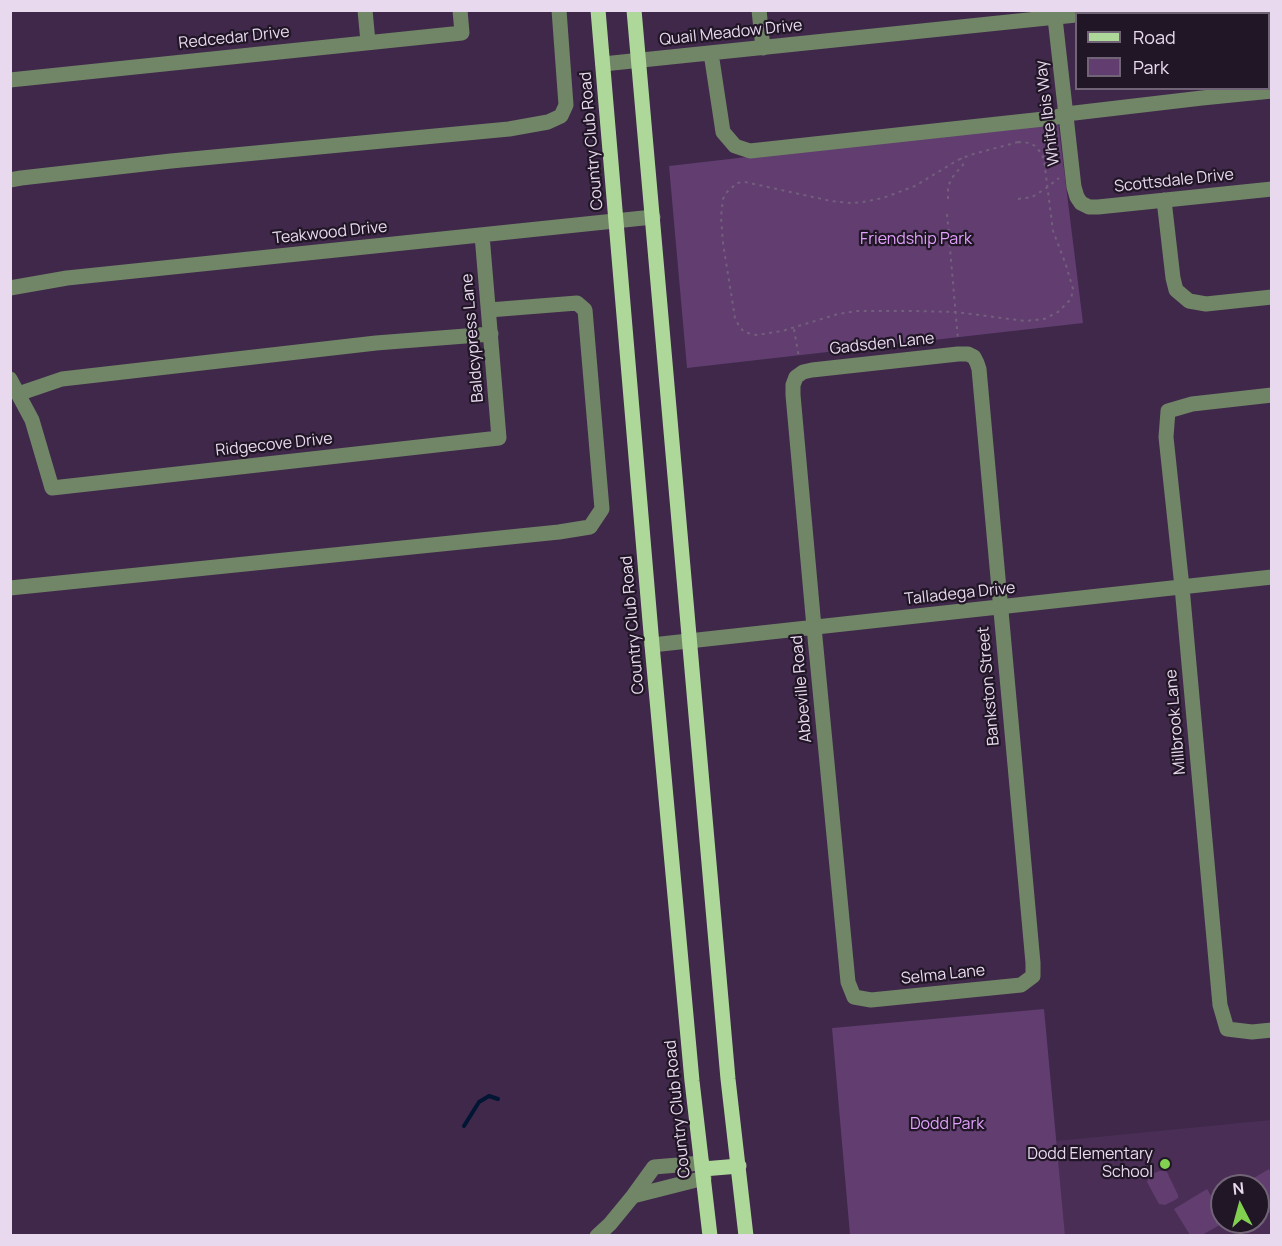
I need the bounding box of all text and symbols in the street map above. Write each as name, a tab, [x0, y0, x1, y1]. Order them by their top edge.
legend	[1075, 12, 1270, 90]
street label: Quail Meadow Drive	[659, 16, 803, 50]
street label: Redcedar Drive	[177, 23, 291, 53]
text: Road	[1133, 25, 1176, 49]
text: Park	[1133, 55, 1169, 79]
street label: White Ibis Way	[1032, 59, 1064, 167]
street label: Country Club Road	[576, 71, 608, 211]
street label: Scottsdale Drive	[1113, 165, 1235, 197]
street label: Teakwood Drive	[272, 217, 388, 249]
park label: Friendship Park	[860, 230, 972, 250]
street label: Baldcypress Lane	[458, 273, 488, 403]
street label: Gadsden Lane	[829, 329, 935, 359]
street label: Ridgecove Drive	[214, 429, 334, 461]
street label: Country Club Road	[617, 555, 649, 695]
street label: Talladega Drive	[904, 579, 1016, 609]
street label: Bankston Street	[974, 626, 1004, 746]
street label: Abbeville Road	[788, 634, 816, 744]
street label: Millbrook Lane	[1162, 669, 1190, 775]
street label: Selma Lane	[900, 961, 986, 989]
street label: Country Club Road	[661, 1039, 695, 1179]
park label: Dodd Park	[910, 1115, 984, 1135]
place label: Dodd Elementary School	[1027, 1145, 1153, 1183]
marker: Dodd Elementary School	[1158, 1157, 1172, 1171]
north arrow	[1210, 1174, 1270, 1234]
text: N	[1231, 1177, 1245, 1200]

